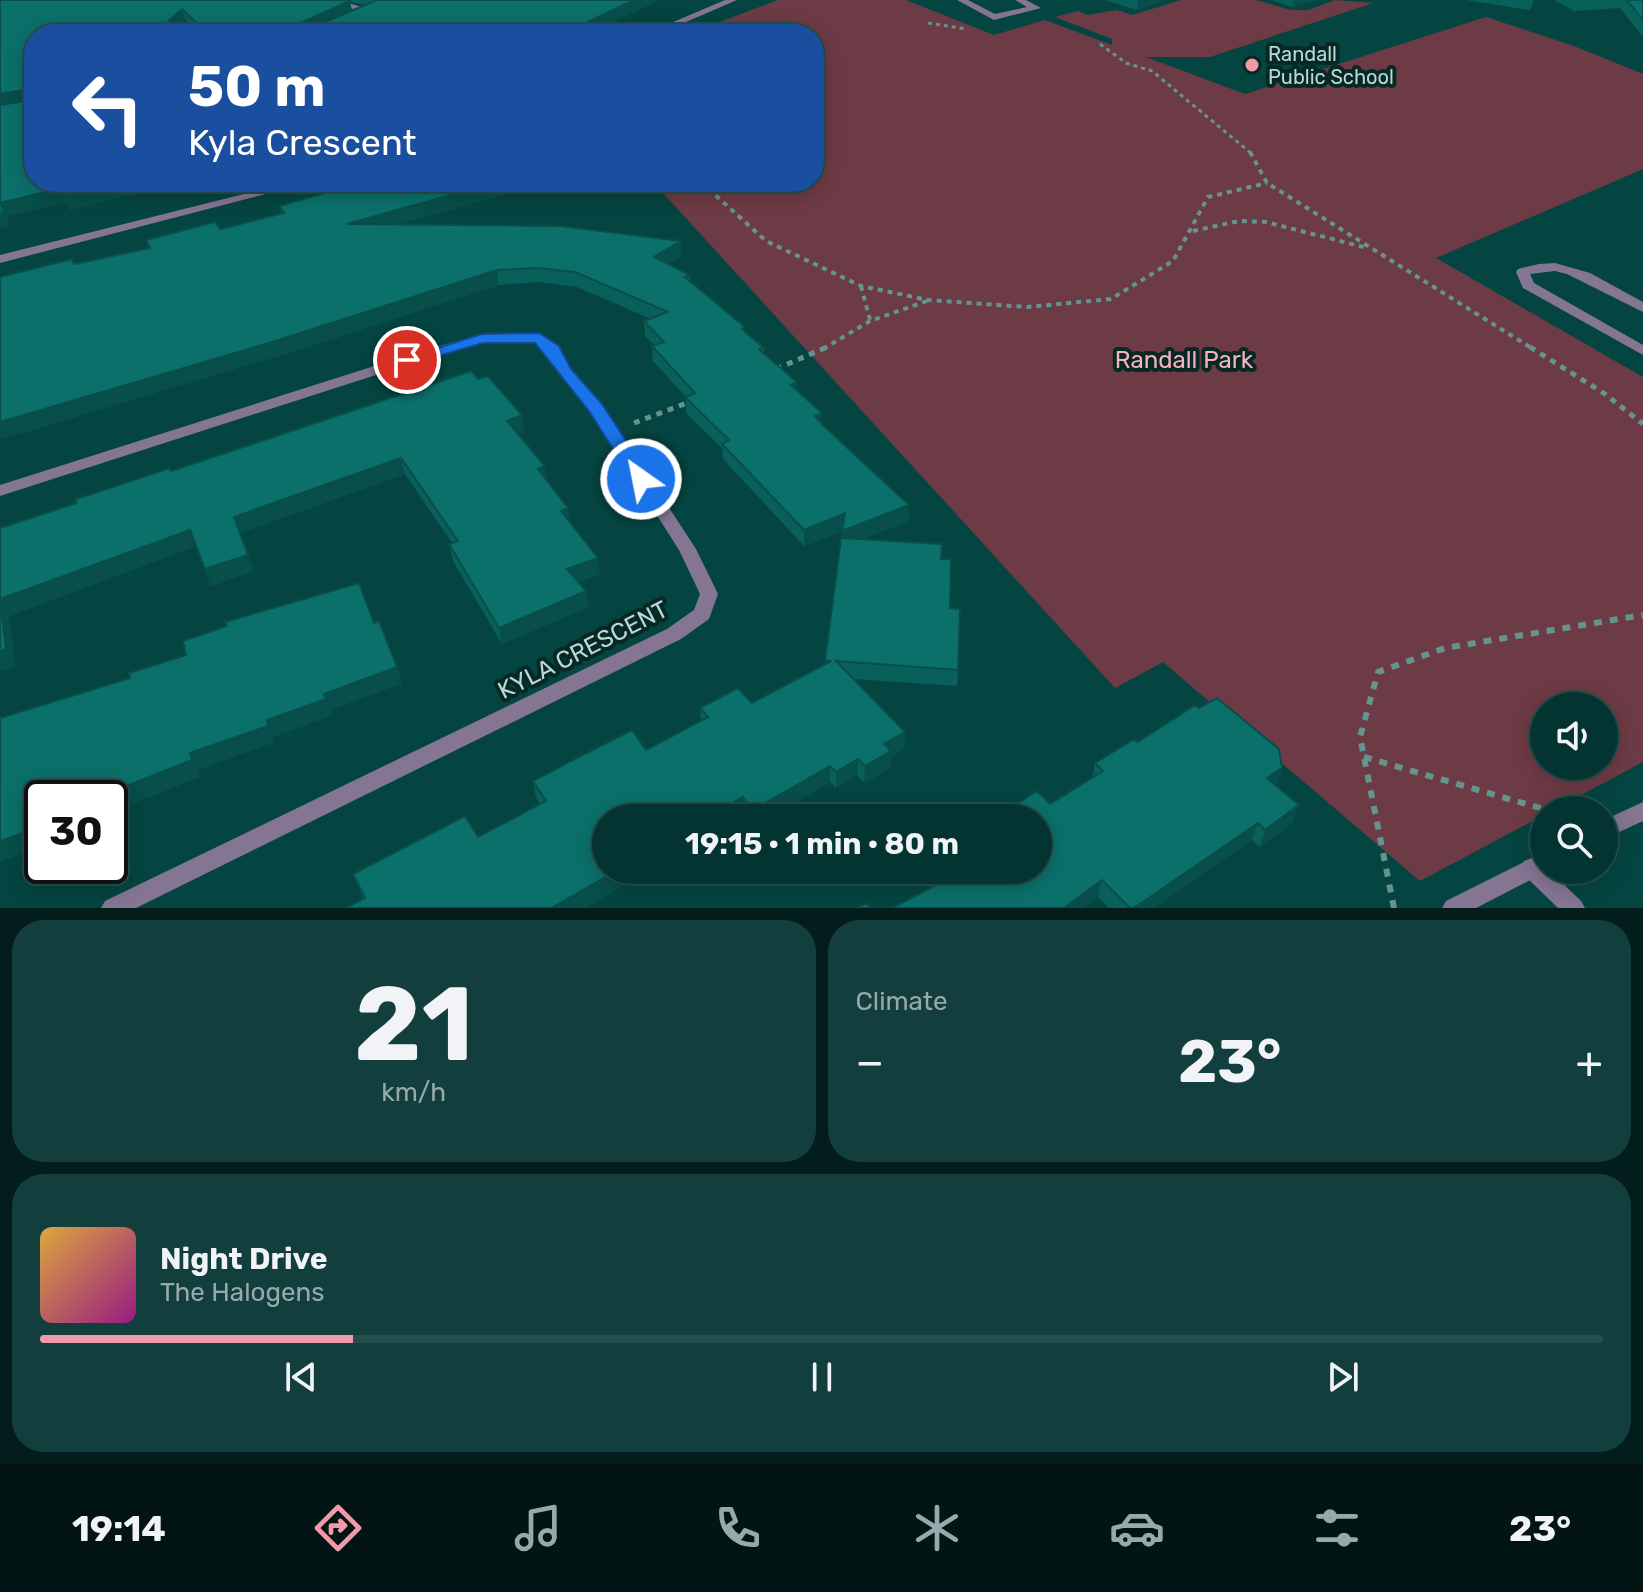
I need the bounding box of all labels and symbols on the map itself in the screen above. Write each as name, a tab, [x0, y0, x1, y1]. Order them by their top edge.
place label: Randall Public School	[1268, 42, 1394, 89]
marker: Randall Public School	[1243, 56, 1261, 74]
pin	[373, 326, 441, 394]
park label: Randall Park	[1115, 346, 1254, 374]
position arrow	[599, 437, 683, 521]
street label: KYLA CRESCENT	[493, 595, 673, 705]
speed limit sign: 30	[24, 780, 128, 884]

